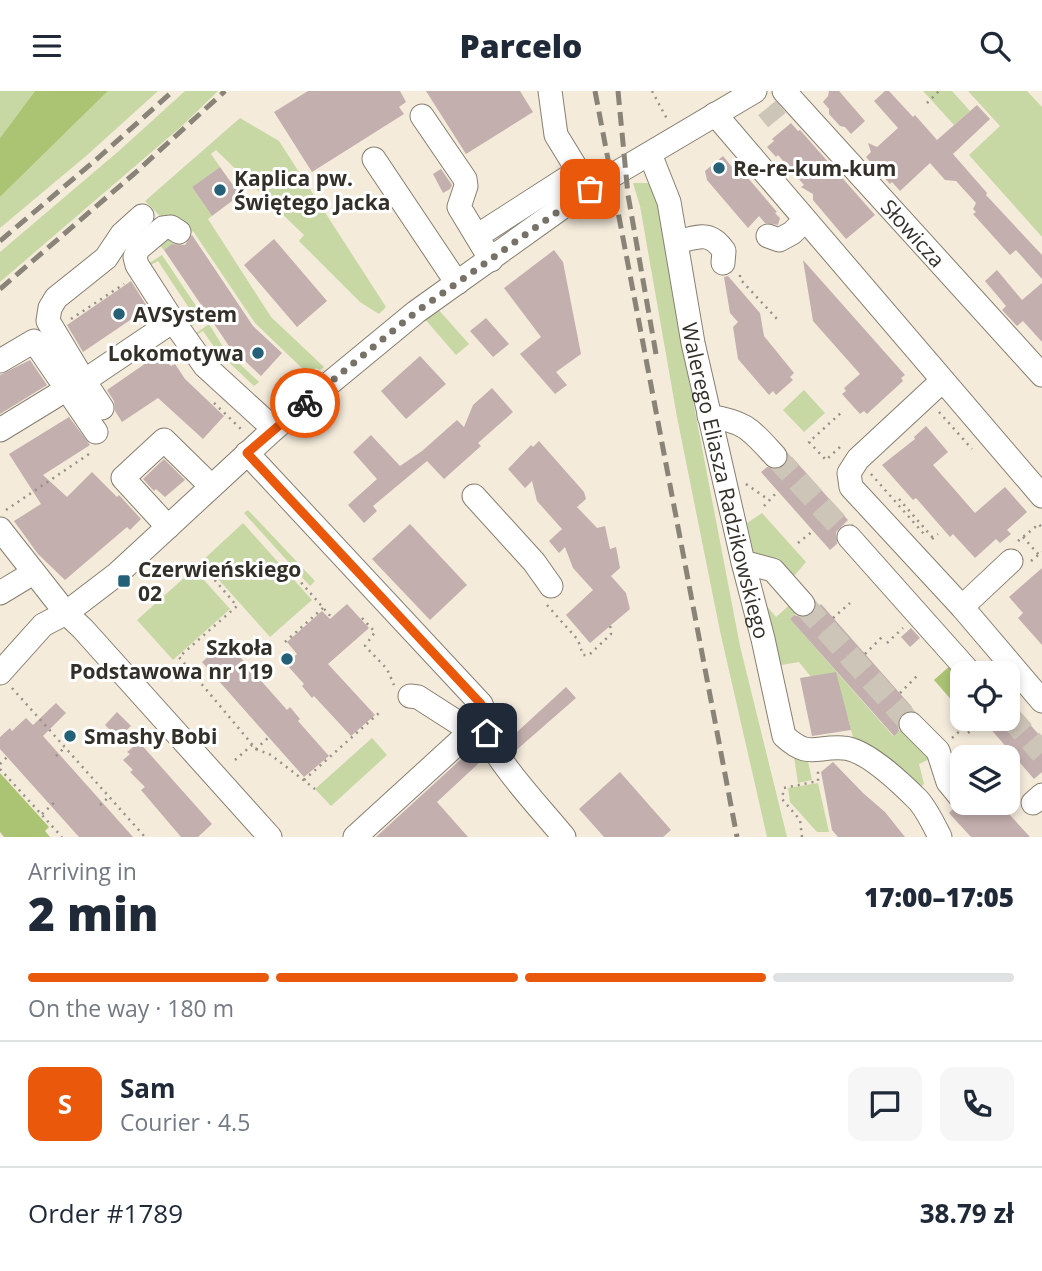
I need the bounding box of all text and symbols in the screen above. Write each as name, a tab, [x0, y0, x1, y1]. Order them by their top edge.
text: Parcelo	[460, 24, 582, 67]
icon: menu	[28, 27, 66, 65]
icon: search	[976, 27, 1014, 65]
place label: Re-re-kum-kum	[733, 154, 896, 182]
pin	[560, 159, 620, 219]
marker: Re-re-kum-kum	[711, 160, 727, 176]
place label: Kaplica pw. Świętego Jacka	[234, 164, 390, 216]
icon: bag	[571, 170, 609, 208]
marker: Kaplica pw. Świętego Jacka	[212, 182, 228, 198]
street label: Słowicza	[875, 193, 951, 273]
place label: AVSystem	[133, 300, 237, 328]
marker: AVSystem	[111, 306, 127, 322]
street label: Walerego Eliasza Radzikowskiego	[676, 320, 776, 642]
place label: Lokomotywa	[108, 339, 244, 367]
marker: Lokomotywa	[250, 345, 266, 361]
courier	[270, 368, 340, 438]
icon: bike	[286, 384, 324, 422]
place label: Czerwieńskiego 02	[138, 555, 301, 607]
marker: Czerwieńskiego 02	[116, 573, 132, 589]
place label: Szkoła Podstawowa nr 119	[69, 633, 273, 685]
marker: Szkoła Podstawowa nr 119	[279, 651, 295, 667]
map controls	[950, 661, 1020, 815]
button: locate	[950, 661, 1020, 731]
pin	[457, 703, 517, 763]
icon: home	[468, 714, 506, 752]
place label: Smashy Bobi	[84, 722, 217, 750]
marker: Smashy Bobi	[62, 728, 78, 744]
button: layers	[950, 745, 1020, 815]
text: Arriving in	[28, 855, 137, 887]
text: 17:00–17:05	[864, 879, 1014, 915]
text: 2 min	[28, 882, 159, 944]
text: On the way · 180 m	[28, 992, 234, 1024]
button: chat	[848, 1067, 922, 1141]
button: phone	[940, 1067, 1014, 1141]
text: Sam	[120, 1070, 176, 1106]
text: S	[58, 1086, 72, 1122]
text: Courier · 4.5	[120, 1106, 250, 1138]
text: Order #1789	[28, 1195, 183, 1231]
text: 38.79 zł	[920, 1195, 1014, 1231]

